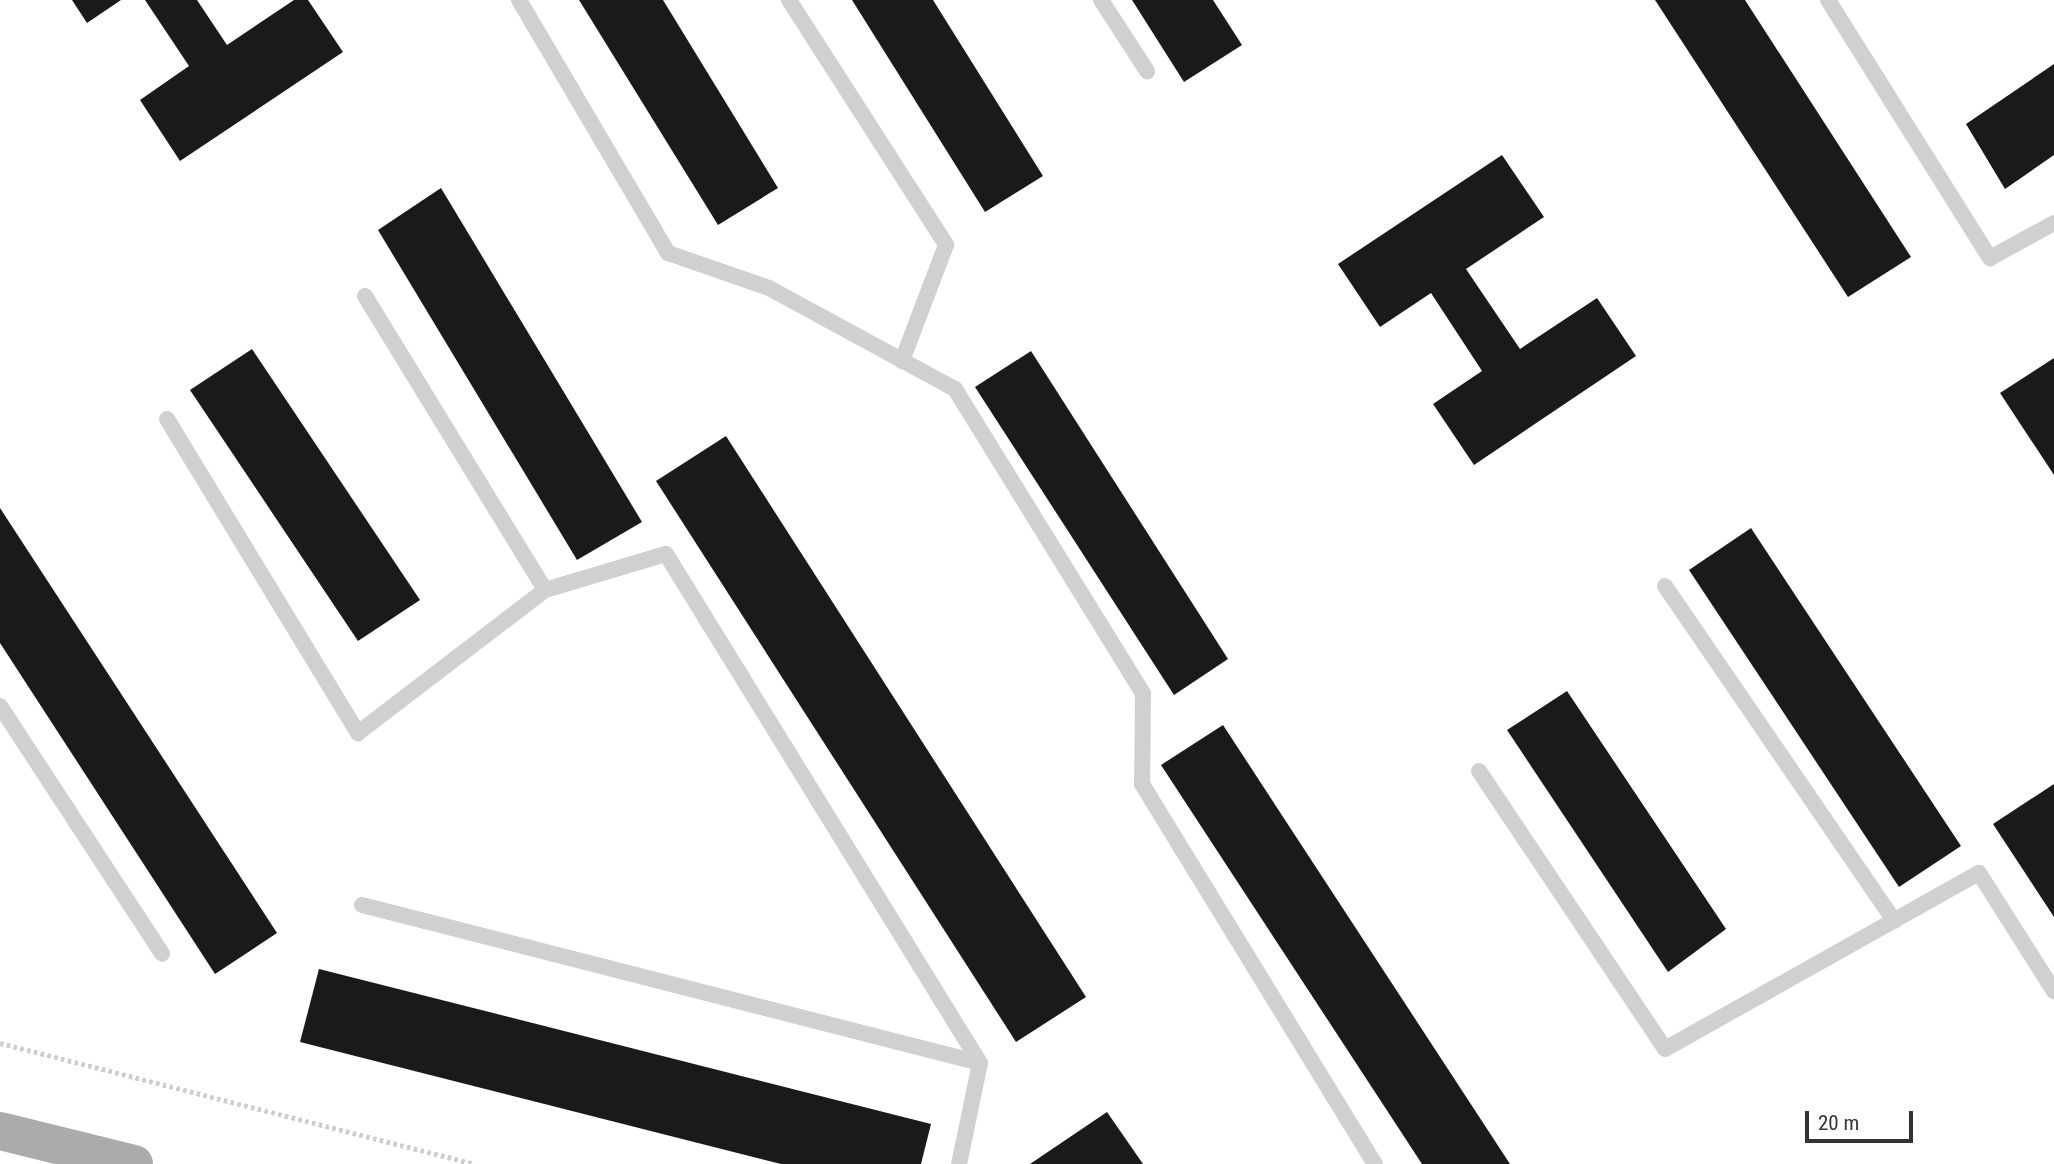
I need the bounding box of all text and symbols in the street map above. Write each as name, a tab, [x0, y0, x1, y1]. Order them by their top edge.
scale bar	[1809, 1098, 1918, 1142]
text: 20 m	[1818, 1111, 1859, 1135]

